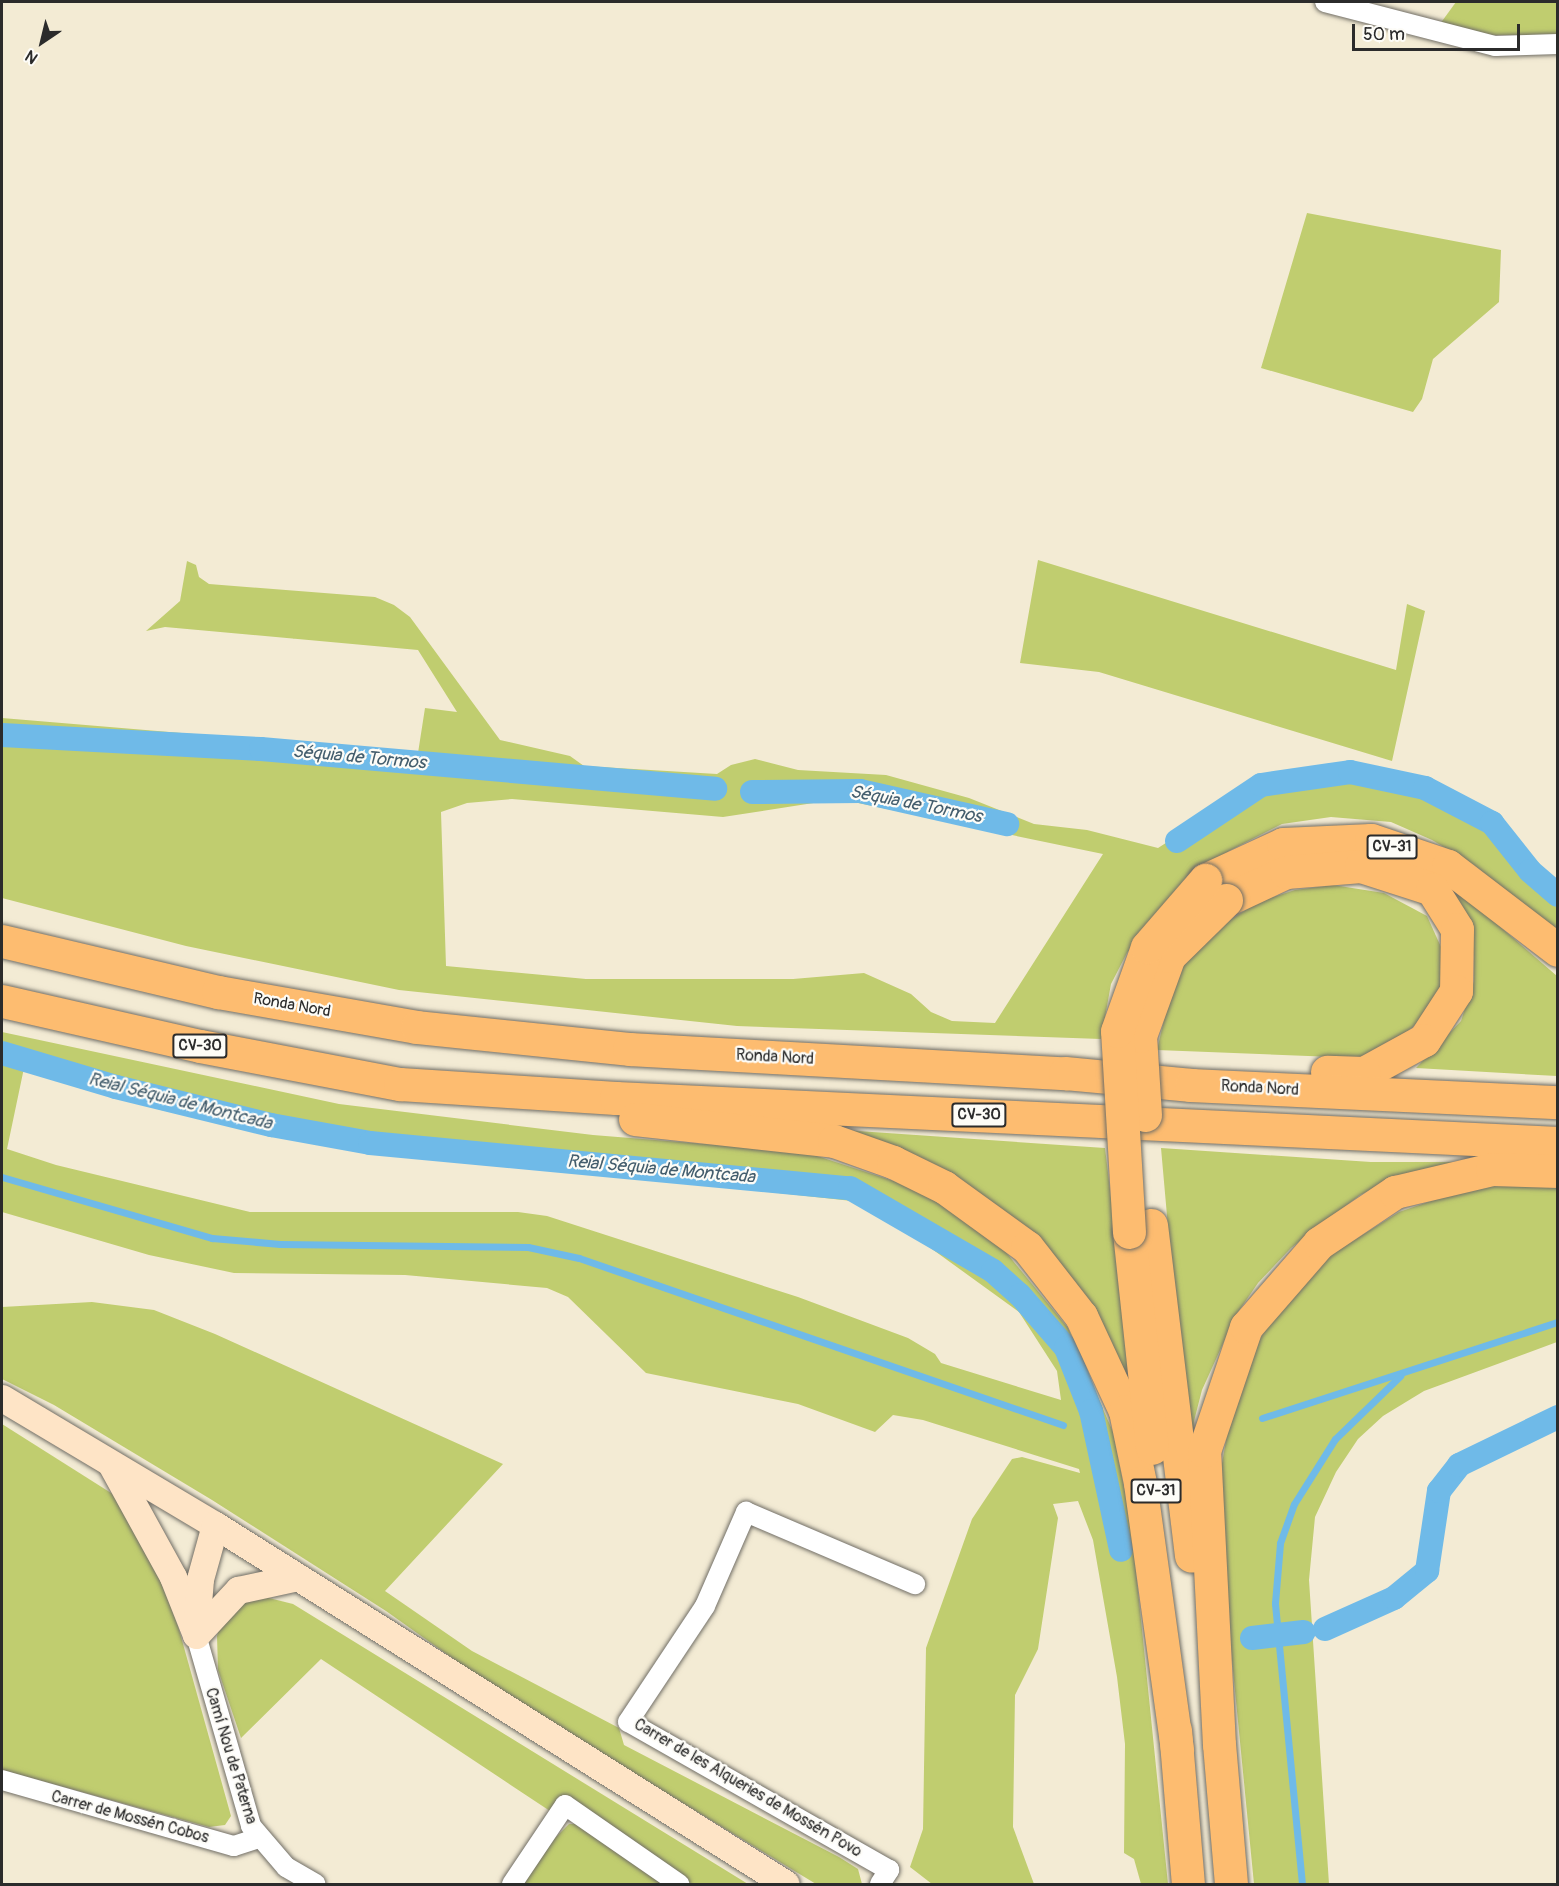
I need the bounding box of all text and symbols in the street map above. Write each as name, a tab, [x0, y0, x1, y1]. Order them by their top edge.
north arrow	[12, 12, 72, 72]
scale bar	[1355, 12, 1523, 50]
text: 50 m	[1363, 23, 1405, 46]
text: N	[22, 45, 42, 68]
water label: Séquia de Tormos	[291, 741, 427, 775]
water label: Séquia de Tormos	[848, 782, 984, 828]
road number: CV-31	[1366, 835, 1418, 859]
street label: Ronda Nord	[252, 989, 332, 1021]
road number: CV-30	[172, 1034, 228, 1058]
street label: Ronda Nord	[735, 1045, 815, 1069]
water label: Reial Séquia de Montcada	[86, 1069, 274, 1135]
street label: Ronda Nord	[1220, 1076, 1300, 1100]
road number: CV-30	[950, 1103, 1008, 1127]
water label: Reial Séquia de Montcada	[566, 1151, 756, 1189]
road number: CV-31	[1130, 1479, 1182, 1503]
street label: Camí Nou de Paterna	[201, 1686, 261, 1826]
street label: Carrer de les Alqueries de Mossén Povo	[631, 1715, 865, 1861]
street label: Carrer de Mossén Cobos	[49, 1787, 211, 1847]

